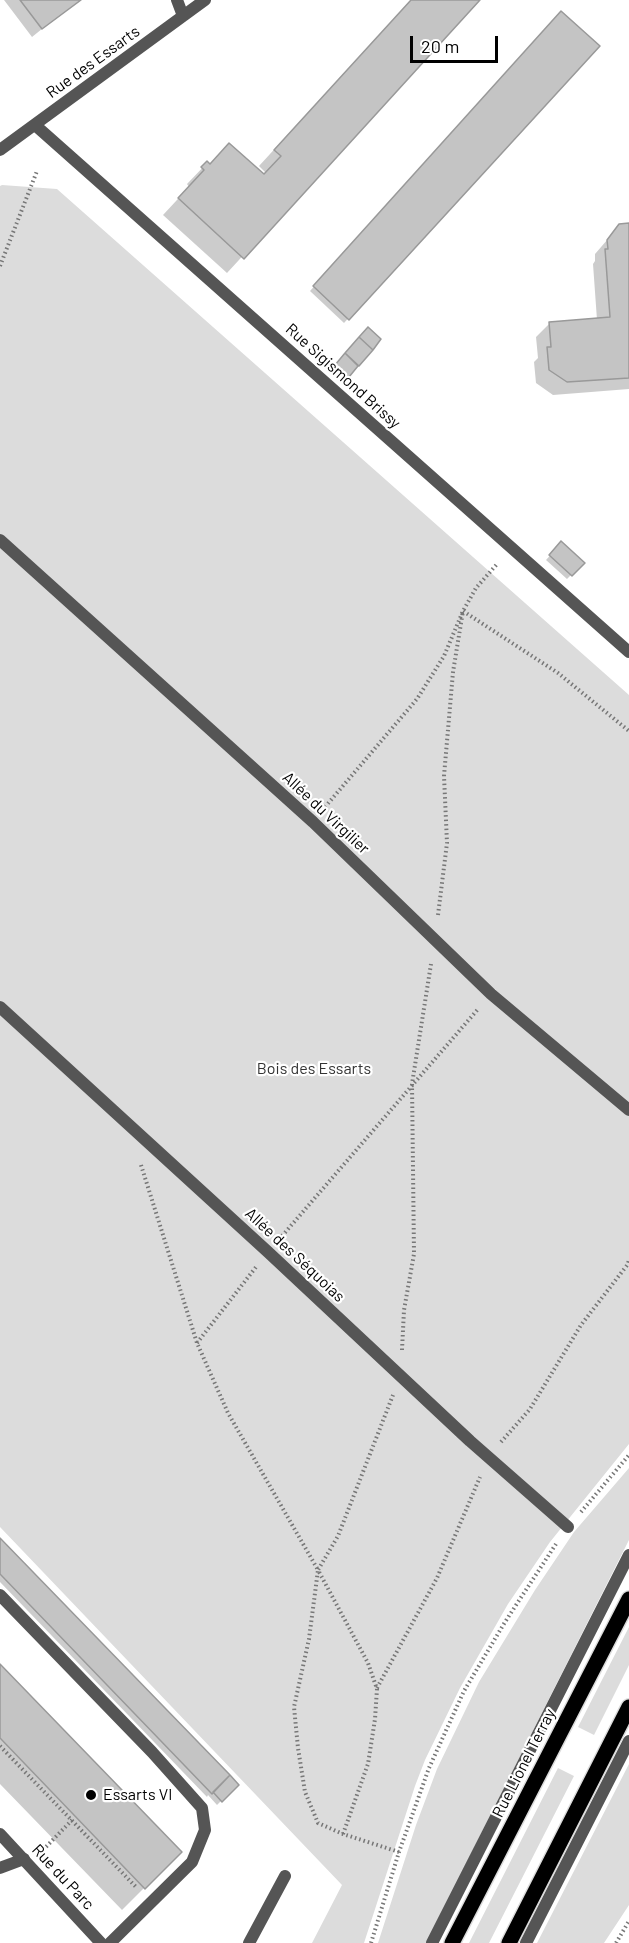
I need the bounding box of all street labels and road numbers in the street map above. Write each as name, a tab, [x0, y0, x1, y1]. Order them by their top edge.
street label: Rue des Essarts	[43, 22, 143, 102]
street label: Rue Sigismond Brissy	[282, 319, 404, 433]
street label: Allée du Virgilier	[279, 768, 373, 858]
street label: Allée des Séquoias	[241, 1204, 349, 1306]
street label: Rue Lionel Terray	[488, 1705, 560, 1821]
street label: Rue du Parc	[28, 1840, 98, 1914]

